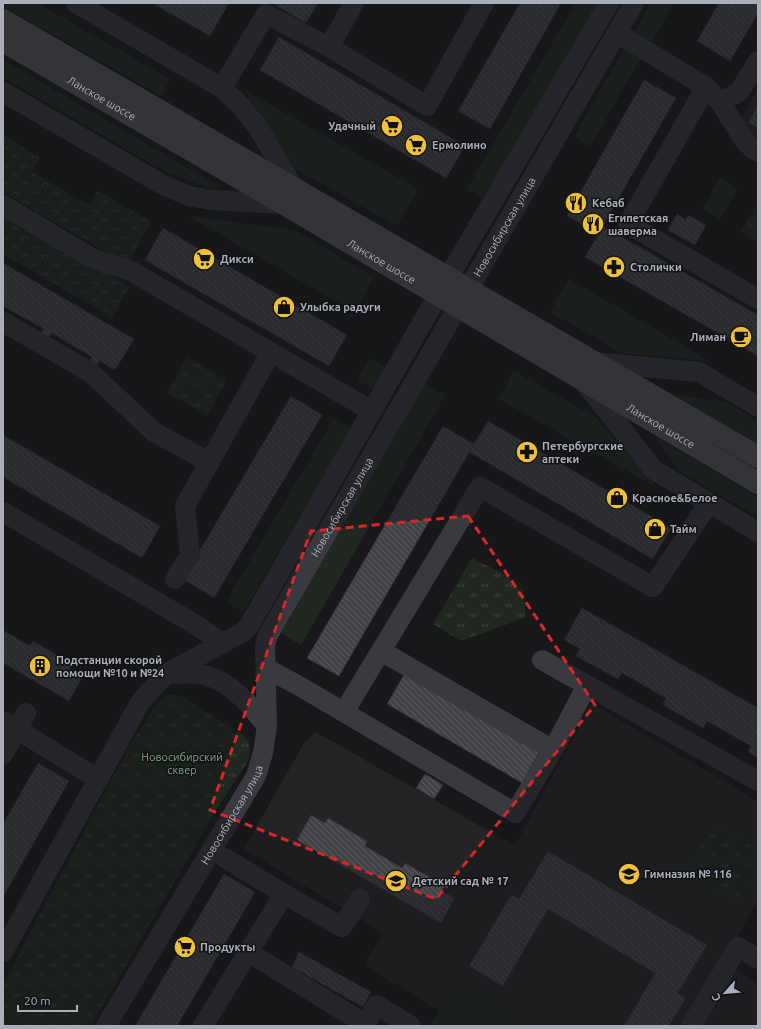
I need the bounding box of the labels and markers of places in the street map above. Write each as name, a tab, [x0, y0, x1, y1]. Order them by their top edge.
supermarket icon: Удачный	[379, 113, 405, 139]
place label: Удачный	[328, 120, 376, 132]
supermarket icon: Ермолино	[403, 132, 429, 158]
place label: Ермолино	[432, 139, 487, 151]
restaurant icon: Кебаб	[563, 190, 589, 216]
place label: Кебаб	[592, 197, 625, 209]
restaurant icon: Египетская шаверма	[580, 211, 606, 237]
place label: Египетская шаверма	[608, 212, 668, 237]
supermarket icon: Дикси	[191, 246, 217, 272]
place label: Дикси	[220, 253, 254, 265]
pharmacy icon: Столички	[601, 254, 627, 280]
place label: Столички	[630, 261, 682, 273]
shop icon: Улыбка радуги	[271, 294, 297, 320]
place label: Улыбка радуги	[300, 301, 381, 313]
cafe icon: Лиман	[728, 324, 754, 350]
place label: Лиман	[690, 331, 726, 343]
pharmacy icon: Петербургские аптеки	[514, 439, 540, 465]
place label: Петербургские аптеки	[542, 440, 623, 465]
shop icon: Красное&Белое	[604, 485, 630, 511]
place label: Красное&Белое	[632, 492, 718, 504]
shop icon: Тайм	[642, 516, 668, 542]
place label: Тайм	[670, 523, 697, 535]
building icon: Подстанции скорой помощи №10 и №24	[27, 653, 53, 679]
place label: Подстанции скорой помощи №10 и №24	[56, 654, 164, 679]
school or university icon: Гимназия № 116	[616, 861, 642, 887]
school or university icon: Детский сад № 17	[383, 868, 409, 894]
place label: Гимназия № 116	[644, 868, 732, 880]
place label: Детский сад № 17	[412, 875, 509, 887]
supermarket icon: Продукты	[172, 934, 198, 960]
place label: Продукты	[200, 941, 255, 953]

